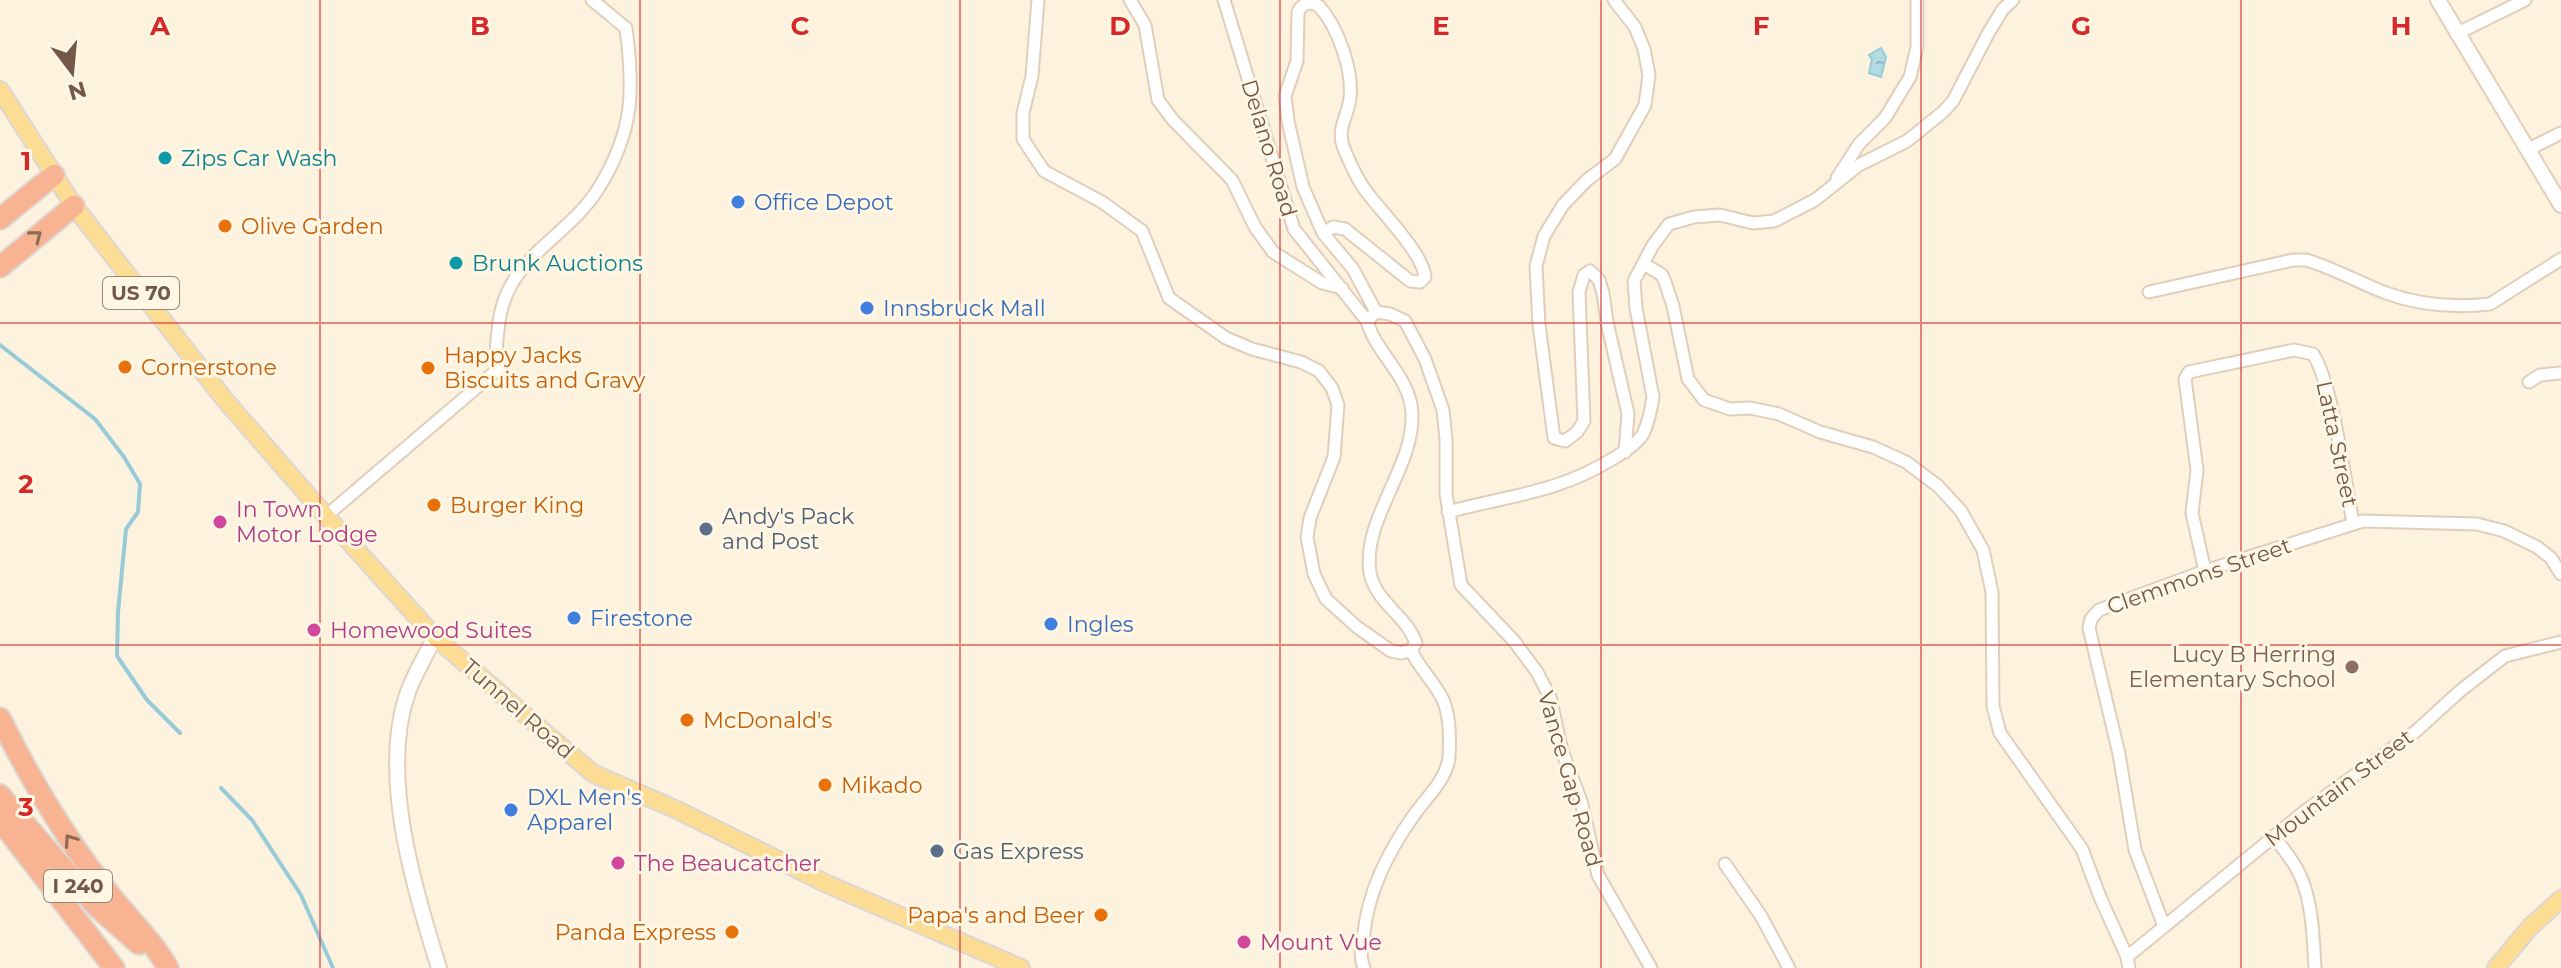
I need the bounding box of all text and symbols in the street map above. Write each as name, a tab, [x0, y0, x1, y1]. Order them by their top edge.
text: A	[149, 10, 171, 42]
text: B	[470, 10, 490, 42]
text: C	[791, 10, 810, 42]
text: D	[1109, 10, 1131, 42]
text: E	[1432, 10, 1450, 42]
text: F	[1753, 10, 1769, 42]
text: G	[2071, 10, 2091, 42]
text: H	[2390, 10, 2412, 42]
north arrow	[32, 32, 112, 112]
text: N	[65, 75, 90, 106]
street label: Delano Road	[1235, 76, 1303, 220]
text: 1	[21, 145, 31, 177]
place label: Zips Car Wash	[181, 145, 337, 172]
marker: Zips Car Wash	[156, 149, 174, 167]
place label: Office Depot	[754, 189, 894, 216]
marker: Office Depot	[729, 193, 747, 211]
place label: Olive Garden	[241, 213, 384, 240]
marker: Olive Garden	[216, 217, 234, 235]
one-way arrow	[27, 231, 42, 245]
place label: Brunk Auctions	[472, 250, 643, 277]
marker: Brunk Auctions	[447, 254, 465, 272]
road number: US 70	[103, 277, 179, 309]
place label: Innsbruck Mall	[883, 295, 1046, 322]
marker: Innsbruck Mall	[858, 299, 876, 317]
place label: Happy Jacks Biscuits and Gravy	[444, 342, 646, 394]
place label: Cornerstone	[141, 354, 277, 381]
marker: Cornerstone	[116, 358, 134, 376]
marker: Happy Jacks Biscuits and Gravy	[419, 359, 437, 377]
street label: Latta Street	[2310, 378, 2364, 510]
text: 2	[18, 468, 34, 500]
place label: Burger King	[450, 492, 584, 519]
place label: In Town Motor Lodge	[236, 496, 378, 548]
marker: Burger King	[425, 496, 443, 514]
place label: Andy's Pack and Post	[722, 503, 855, 555]
marker: In Town Motor Lodge	[211, 513, 229, 531]
marker: Andy's Pack and Post	[697, 520, 715, 538]
street label: Clemmons Street	[2103, 532, 2295, 620]
place label: Firestone	[590, 605, 693, 632]
marker: Firestone	[565, 609, 583, 627]
place label: Ingles	[1067, 611, 1134, 638]
marker: Ingles	[1042, 615, 1060, 633]
place label: Homewood Suites	[330, 617, 532, 644]
marker: Homewood Suites	[305, 621, 323, 639]
place label: Lucy B Herring Elementary School	[2129, 641, 2336, 693]
street label: Tunnel Road	[457, 653, 579, 765]
marker: Lucy B Herring Elementary School	[2343, 658, 2361, 676]
street label: Vance Gap Road	[1532, 688, 1608, 870]
place label: McDonald's	[703, 707, 832, 734]
marker: McDonald's	[678, 711, 696, 729]
street label: Mountain Street	[2259, 723, 2419, 853]
place label: Mikado	[841, 772, 923, 799]
marker: Mikado	[816, 776, 834, 794]
place label: DXL Men's Apparel	[527, 784, 642, 836]
text: 3	[17, 791, 34, 823]
marker: DXL Men's Apparel	[502, 801, 520, 819]
one-way arrow	[65, 834, 80, 848]
place label: Gas Express	[953, 838, 1084, 865]
marker: Gas Express	[928, 842, 946, 860]
place label: The Beaucatcher	[634, 850, 821, 877]
marker: The Beaucatcher	[609, 854, 627, 872]
road number: I 240	[44, 870, 112, 902]
place label: Papa's and Beer	[907, 902, 1085, 929]
marker: Papa's and Beer	[1092, 906, 1110, 924]
place label: Panda Express	[555, 919, 716, 946]
marker: Panda Express	[723, 923, 741, 941]
place label: Mount Vue	[1260, 929, 1382, 956]
marker: Mount Vue	[1235, 933, 1253, 951]

